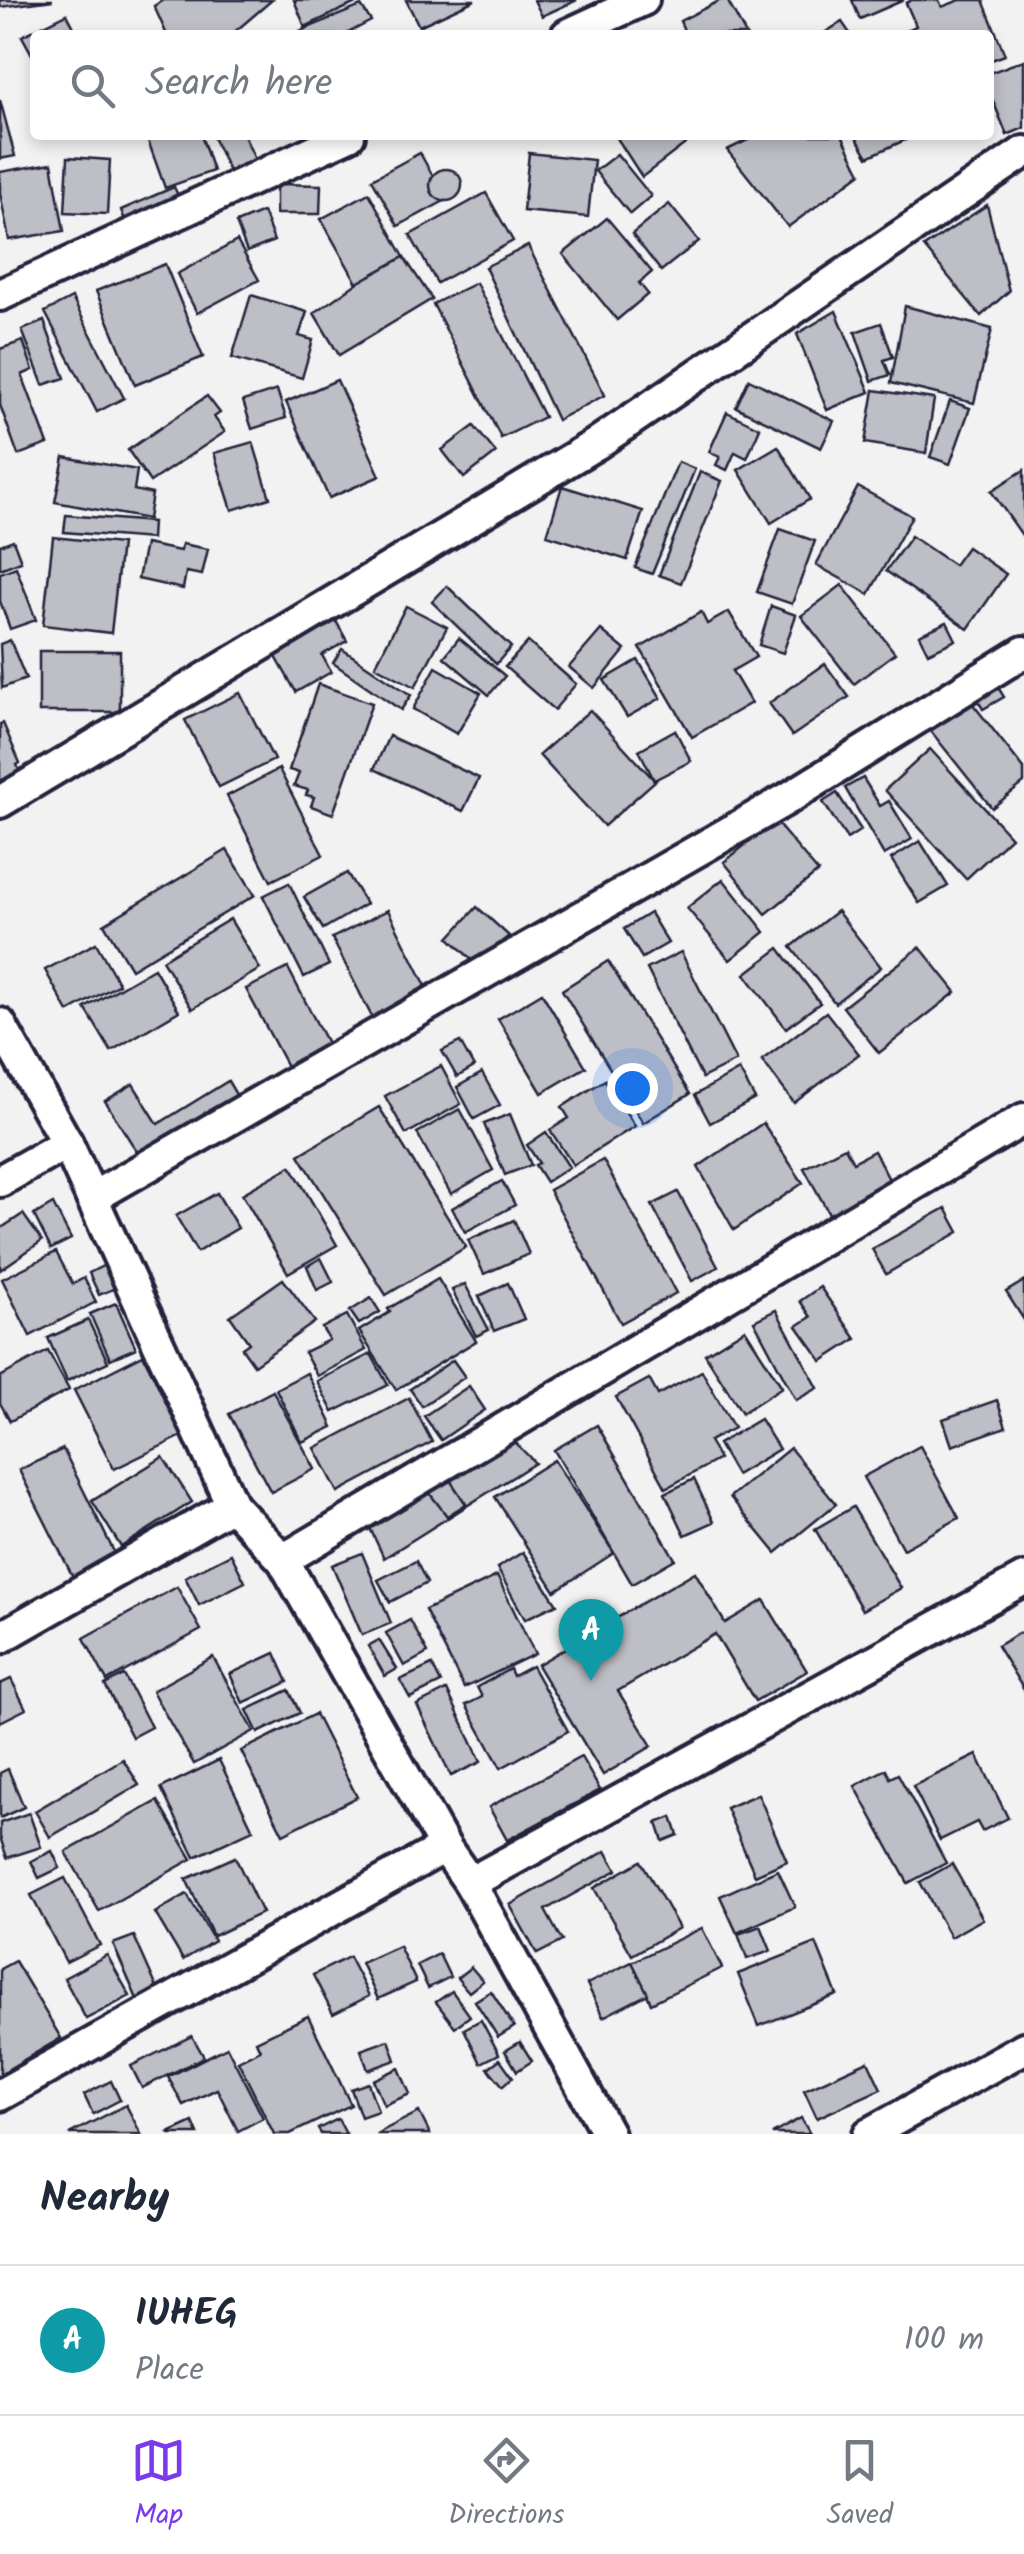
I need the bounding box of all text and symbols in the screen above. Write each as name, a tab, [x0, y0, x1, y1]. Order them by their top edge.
search box	[30, 30, 994, 140]
text: Search here	[145, 55, 332, 115]
icon: search	[65, 58, 120, 113]
your location	[607, 1063, 658, 1114]
pin: A	[558, 1598, 624, 1681]
text: Nearby	[40, 2166, 169, 2233]
text: IUHEG	[135, 2285, 238, 2345]
text: A	[62, 2315, 83, 2366]
text: 100 m	[904, 2315, 984, 2366]
text: Place	[135, 2345, 204, 2396]
tab: Map	[131, 2433, 186, 2538]
tab: Directions	[448, 2433, 564, 2538]
tab: Saved	[827, 2433, 893, 2538]

